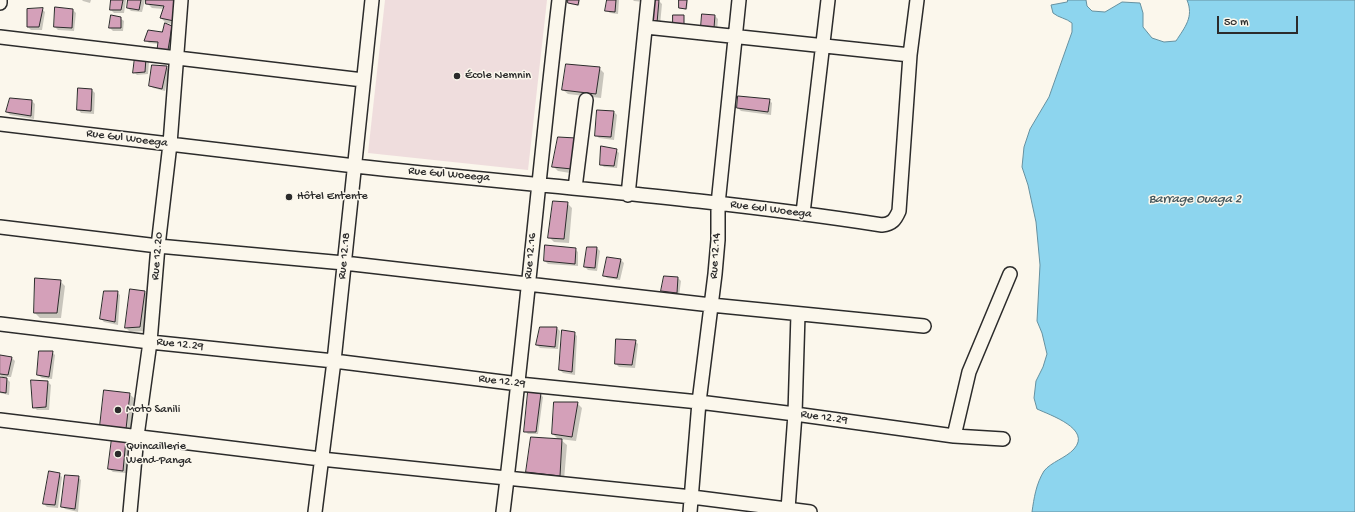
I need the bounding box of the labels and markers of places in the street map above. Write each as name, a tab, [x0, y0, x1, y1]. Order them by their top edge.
place label: École Nemnin	[465, 69, 531, 83]
marker: École Nemnin	[452, 71, 462, 81]
place label: Hôtel Entente	[297, 190, 368, 204]
marker: Hôtel Entente	[284, 192, 294, 202]
place label: Moto Sanili	[126, 403, 180, 417]
marker: Moto Sanili	[113, 405, 123, 415]
place label: Quincaillerie Wend-Panga	[126, 440, 191, 468]
marker: Quincaillerie Wend-Panga	[113, 449, 123, 459]

